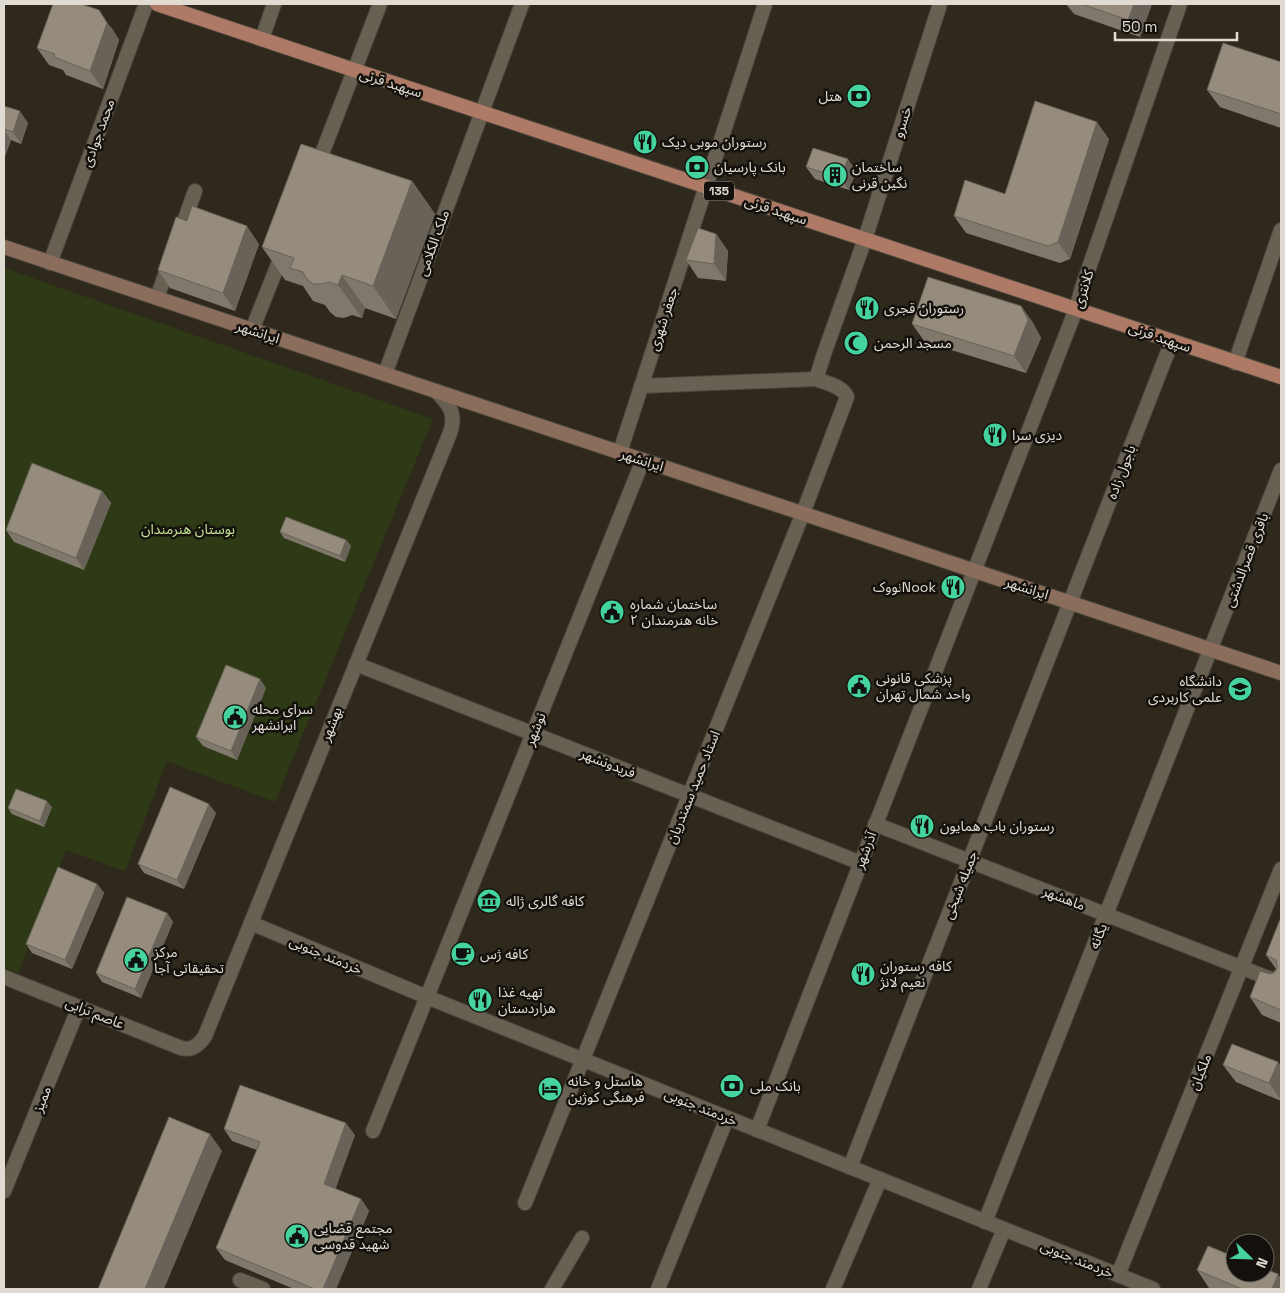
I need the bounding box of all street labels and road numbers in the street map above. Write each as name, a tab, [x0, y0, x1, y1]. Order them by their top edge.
street label: سپهبد قرنی	[357, 64, 425, 103]
street label: محمد جوادی	[77, 97, 119, 169]
street label: خسرو	[889, 104, 915, 140]
road number: 135	[704, 182, 734, 200]
street label: سپهبد قرنی	[742, 191, 810, 230]
street label: ملک الکلامی	[413, 208, 453, 278]
street label: کلانتری	[1068, 267, 1098, 310]
street label: جعفر شهری	[644, 285, 682, 353]
street label: ایرانشهر	[233, 316, 282, 347]
street label: سپهبد قرنی	[1126, 318, 1193, 357]
street label: باجول زاده	[1102, 442, 1140, 502]
street label: ایرانشهر	[617, 444, 666, 475]
street label: باقری قصرالدشتی	[1220, 510, 1272, 610]
street label: ایرانشهر	[1002, 572, 1051, 603]
street label: بهشهر	[316, 704, 346, 745]
street label: نوشهر	[520, 710, 550, 749]
street label: استاد حمید سمندریان	[662, 728, 724, 846]
street label: فریدونشهر	[577, 744, 638, 782]
street label: آذرشهر	[849, 828, 881, 872]
street label: جمیله شیخی	[939, 848, 981, 922]
street label: ماهشهر	[1039, 881, 1088, 914]
street label: یگانه	[1085, 921, 1111, 951]
street label: خردمند جنوبی	[287, 932, 365, 978]
street label: عاصم ترابی	[62, 993, 127, 1035]
street label: ملکیان	[1185, 1051, 1215, 1093]
street label: ممیز	[28, 1083, 55, 1115]
street label: خردمند جنوبی	[662, 1084, 740, 1130]
street label: خردمند جنوبی	[1038, 1236, 1116, 1282]

